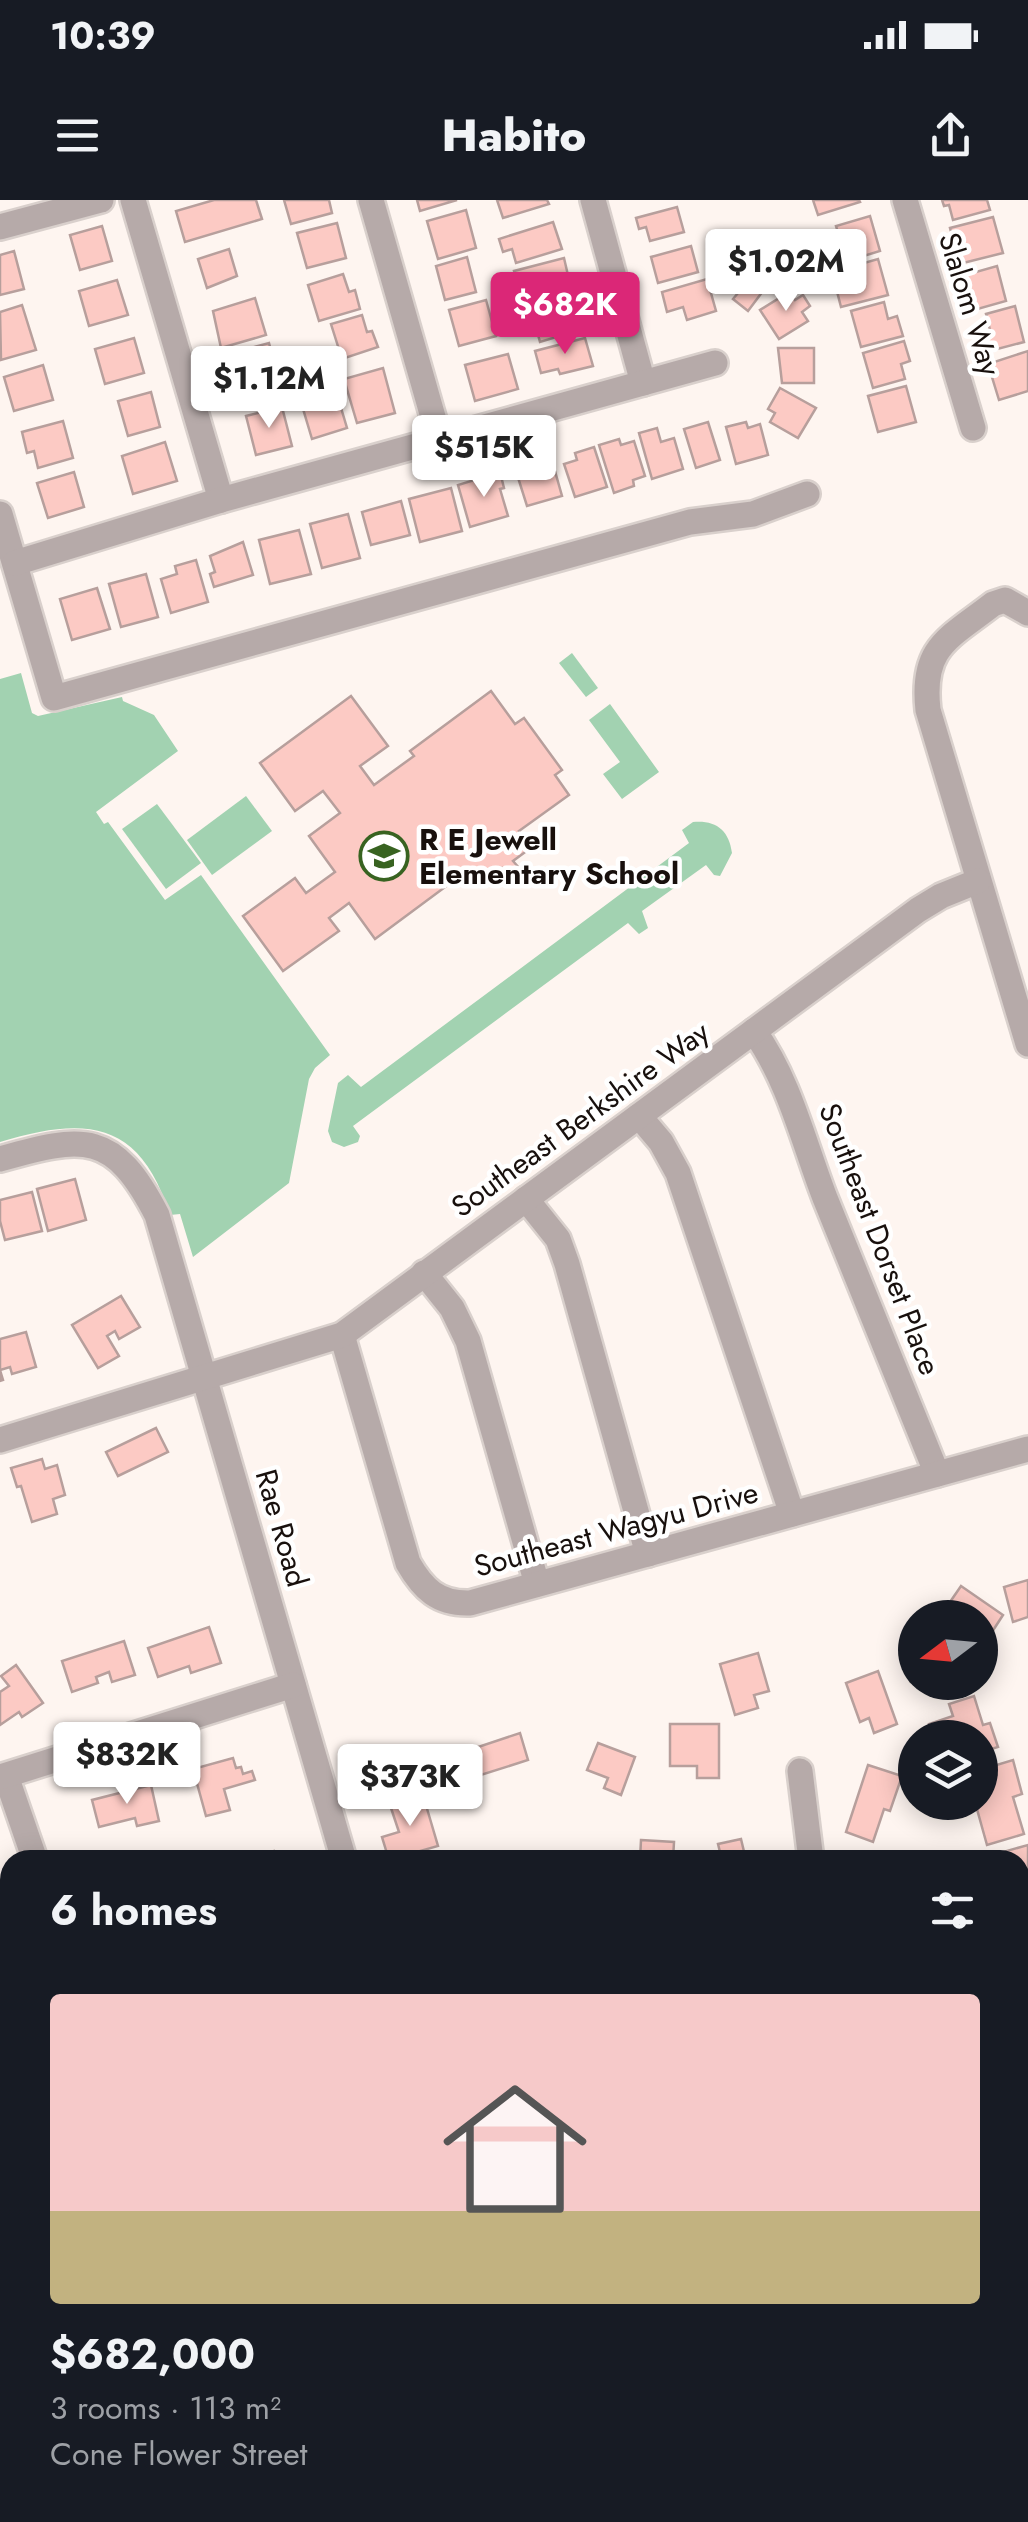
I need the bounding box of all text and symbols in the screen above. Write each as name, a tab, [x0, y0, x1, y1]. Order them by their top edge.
text: 10:39	[50, 8, 156, 63]
text: Habito	[442, 103, 586, 168]
icon: menu	[50, 108, 105, 163]
icon: share	[923, 108, 978, 163]
street label: Slalom Way	[928, 227, 1012, 382]
pin: $1.02M	[705, 229, 867, 314]
text: $1.02M	[727, 238, 845, 284]
pin: $682K	[495, 272, 635, 357]
text: $682K	[513, 281, 617, 327]
pin: $1.12M	[188, 346, 350, 431]
text: $1.12M	[213, 355, 325, 401]
pin: $515K	[414, 415, 554, 500]
text: $515K	[434, 424, 534, 470]
place label: R E Jewell Elementary School	[419, 818, 679, 895]
school or university icon: R E Jewell Elementary School	[358, 830, 410, 882]
street label: Southeast Berkshire Way	[442, 1010, 718, 1227]
street label: Southeast Dorset Place	[808, 1097, 952, 1381]
street label: Rae Road	[245, 1464, 319, 1592]
street label: Southeast Wagyu Drive	[469, 1470, 763, 1588]
north arrow	[898, 1600, 998, 1700]
map controls	[898, 1600, 998, 1820]
button: layers	[898, 1720, 998, 1820]
pin: $832K	[57, 1722, 197, 1807]
text: $832K	[75, 1731, 179, 1777]
pin: $373K	[340, 1744, 480, 1829]
text: $373K	[360, 1753, 460, 1799]
text: 6 homes	[50, 1880, 217, 1941]
icon: filters	[925, 1883, 980, 1938]
icon: home	[425, 2059, 605, 2239]
text: $682,000	[50, 2324, 255, 2385]
text: 3 rooms · 113 m²	[50, 2385, 281, 2431]
text: Cone Flower Street	[50, 2431, 307, 2477]

